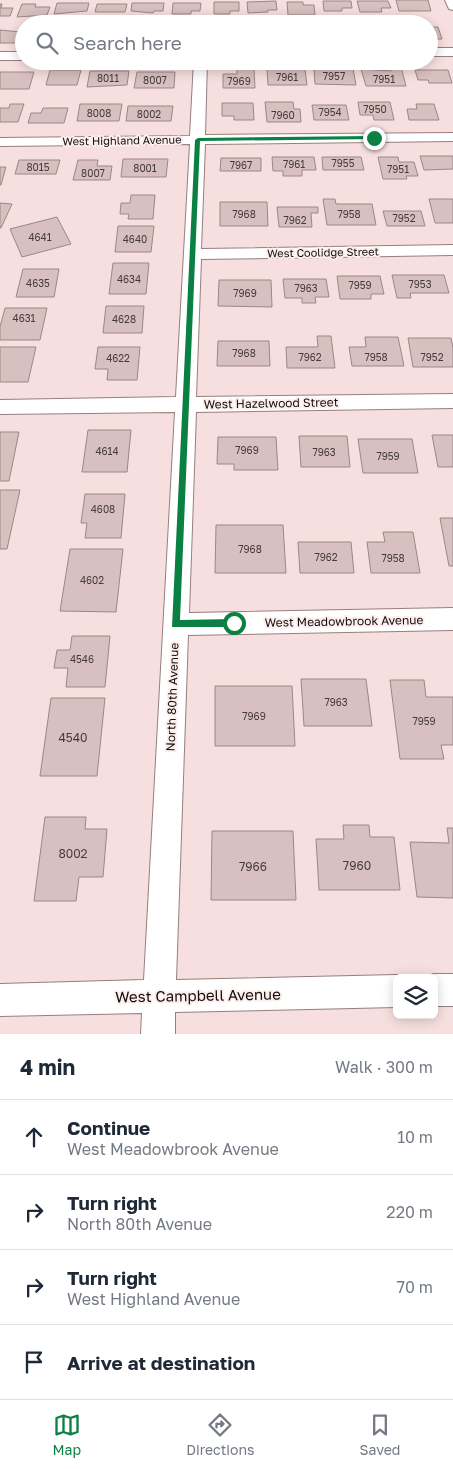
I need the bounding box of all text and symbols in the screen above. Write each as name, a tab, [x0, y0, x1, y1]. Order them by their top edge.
search box	[15, 15, 438, 70]
icon: search	[33, 29, 61, 57]
text: Search here	[73, 31, 182, 54]
house number: 7957	[323, 70, 345, 82]
house number: 7961	[276, 71, 298, 83]
house number: 8011	[97, 72, 119, 84]
house number: 7951	[373, 73, 395, 85]
house number: 8007	[143, 74, 167, 86]
house number: 7969	[227, 75, 251, 87]
house number: 7950	[363, 103, 387, 115]
house number: 7954	[318, 106, 342, 118]
house number: 8008	[87, 107, 111, 119]
house number: 8002	[137, 108, 161, 120]
house number: 7960	[271, 109, 295, 121]
route end	[363, 127, 386, 150]
street label: West Highland Avenue	[62, 132, 182, 148]
house number: 7955	[332, 157, 355, 169]
house number: 7961	[283, 158, 305, 170]
house number: 7967	[230, 159, 252, 171]
house number: 8015	[27, 161, 50, 173]
house number: 8001	[133, 162, 157, 174]
house number: 7951	[387, 163, 409, 175]
house number: 8007	[81, 167, 105, 179]
house number: 7968	[232, 208, 256, 220]
house number: 7958	[337, 208, 361, 220]
house number: 7952	[393, 212, 416, 224]
house number: 7962	[283, 214, 307, 226]
house number: 4641	[28, 231, 52, 243]
house number: 4640	[123, 233, 147, 245]
street label: West Coolidge Street	[267, 245, 379, 259]
house number: 4634	[117, 273, 141, 285]
house number: 4635	[26, 277, 50, 289]
house number: 7953	[409, 278, 432, 290]
house number: 7959	[348, 279, 372, 291]
house number: 7963	[294, 282, 318, 294]
house number: 7969	[233, 287, 257, 299]
house number: 4631	[13, 312, 36, 324]
house number: 4628	[112, 313, 136, 325]
house number: 7968	[232, 347, 256, 359]
house number: 7962	[298, 351, 322, 363]
house number: 7958	[364, 351, 388, 363]
house number: 7952	[421, 351, 444, 363]
house number: 4622	[106, 352, 130, 364]
street label: West Hazelwood Street	[203, 394, 339, 412]
house number: 7969	[235, 444, 259, 456]
house number: 4614	[95, 445, 119, 457]
house number: 7963	[312, 446, 336, 458]
house number: 7959	[376, 450, 400, 462]
house number: 4608	[91, 503, 115, 515]
house number: 7968	[238, 543, 262, 555]
house number: 7962	[314, 551, 338, 563]
house number: 7958	[381, 552, 405, 564]
house number: 4602	[80, 574, 104, 586]
route start	[223, 612, 246, 635]
street label: West Meadowbrook Avenue	[264, 612, 424, 630]
street label: North 80th Avenue	[163, 642, 181, 752]
house number: 4546	[70, 653, 94, 665]
house number: 7963	[324, 696, 348, 708]
house number: 7969	[242, 710, 266, 722]
house number: 7959	[412, 715, 436, 727]
house number: 4540	[58, 730, 88, 745]
house number: 8002	[58, 846, 88, 861]
house number: 7960	[343, 858, 371, 873]
house number: 7966	[239, 859, 267, 874]
map controls	[393, 974, 438, 1019]
button: layers	[393, 974, 438, 1019]
street label: West Campbell Avenue	[115, 985, 281, 1005]
text: 4 min	[20, 1054, 75, 1080]
text: Walk · 300 m	[335, 1057, 433, 1077]
text: Continue	[67, 1116, 150, 1139]
icon: ahead	[20, 1123, 48, 1151]
text: 10 m	[397, 1127, 433, 1147]
text: West Meadowbrook Avenue	[67, 1139, 279, 1159]
text: Turn right	[67, 1191, 157, 1214]
icon: right	[20, 1198, 48, 1226]
text: 220 m	[386, 1202, 433, 1222]
text: North 80th Avenue	[67, 1214, 212, 1234]
text: Turn right	[67, 1266, 157, 1289]
icon: right	[20, 1273, 48, 1301]
text: 70 m	[396, 1277, 433, 1297]
text: West Highland Avenue	[67, 1289, 240, 1309]
icon: arrive	[20, 1348, 48, 1376]
text: Arrive at destination	[67, 1351, 255, 1374]
tab: Map	[53, 1411, 81, 1458]
tab: Directions	[186, 1411, 255, 1458]
tab: Saved	[360, 1411, 400, 1458]

